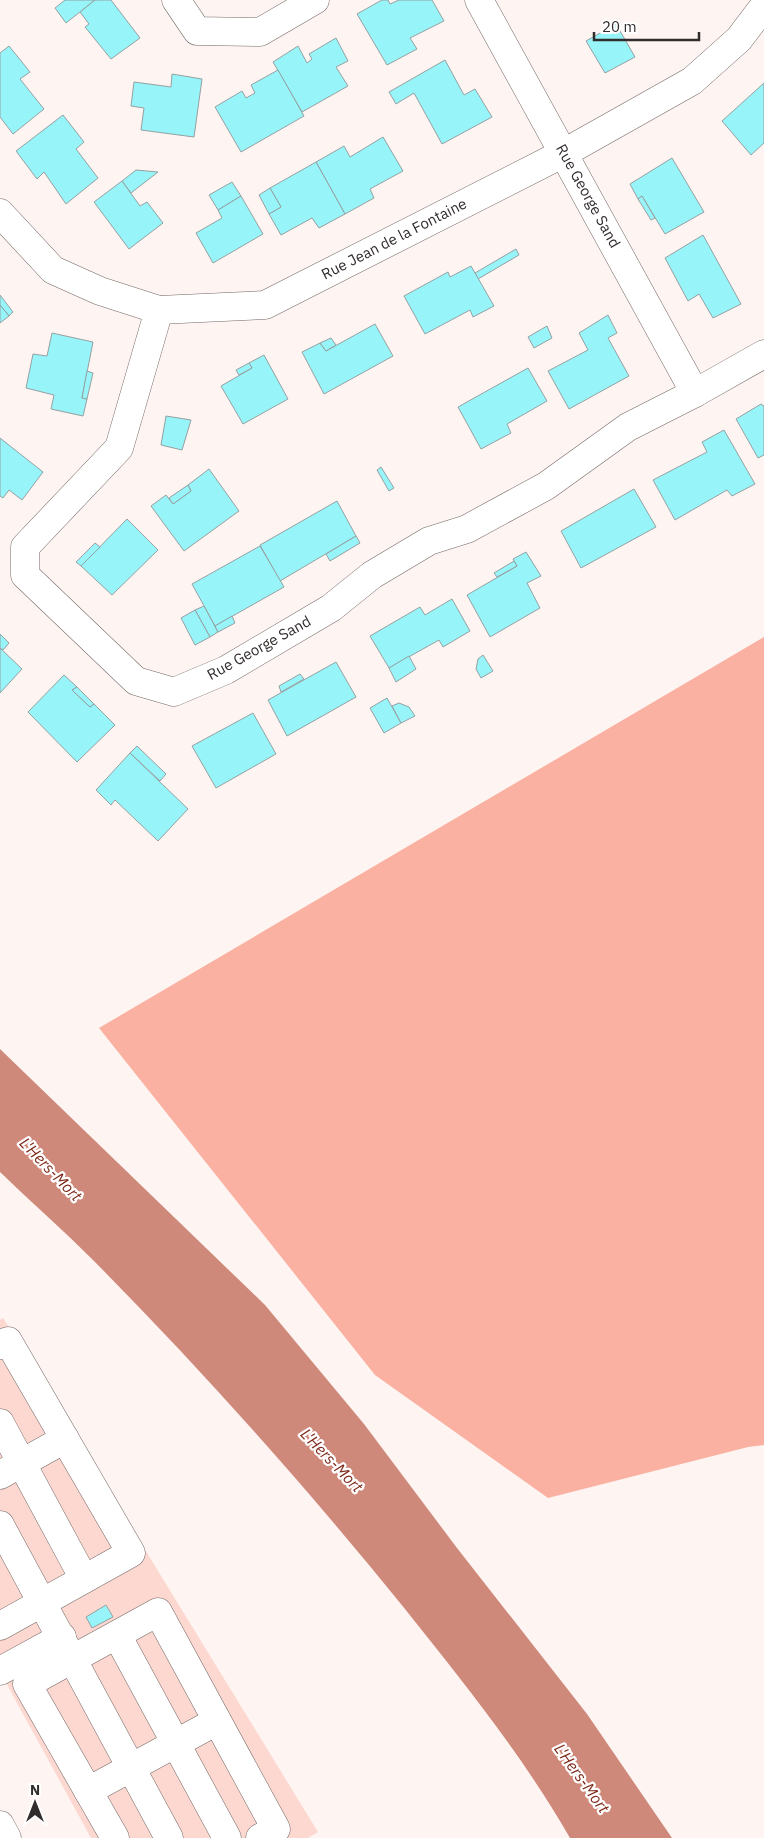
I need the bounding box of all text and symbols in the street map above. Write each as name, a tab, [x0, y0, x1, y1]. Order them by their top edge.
scale bar	[594, 10, 699, 42]
text: 20 m	[602, 17, 637, 36]
street label: Rue George Sand	[552, 141, 625, 251]
street label: Rue Jean de la Fontaine	[318, 194, 470, 283]
street label: Rue George Sand	[204, 611, 314, 684]
water label: L'Hers-Mort	[16, 1133, 87, 1206]
water label: L'Hers-Mort	[297, 1424, 368, 1497]
water label: L'Hers-Mort	[550, 1739, 614, 1817]
north arrow	[10, 1778, 60, 1828]
text: N	[30, 1781, 40, 1799]

